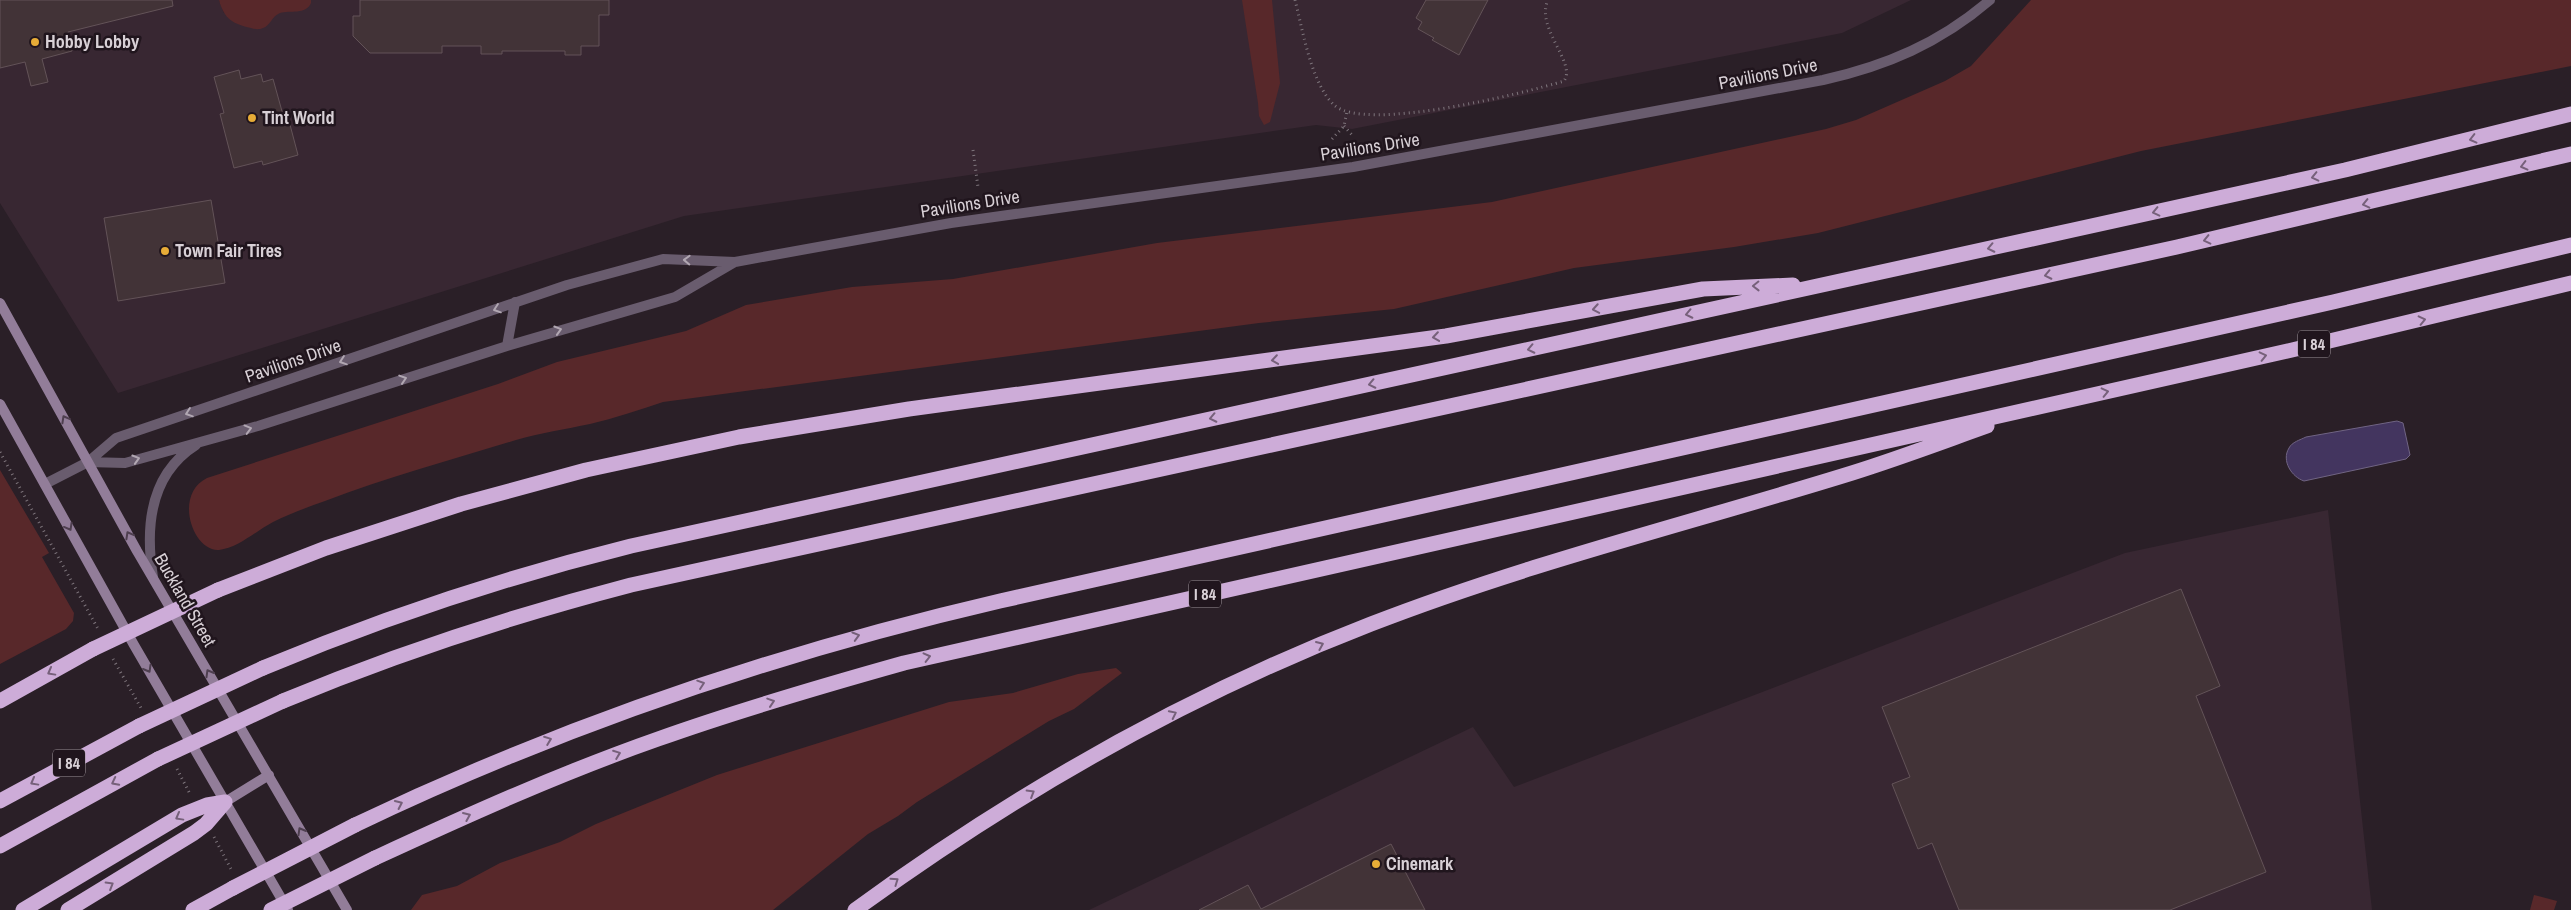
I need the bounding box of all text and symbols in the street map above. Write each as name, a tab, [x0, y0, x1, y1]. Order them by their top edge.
place label: Hobby Lobby	[45, 29, 140, 54]
marker: Hobby Lobby	[29, 36, 41, 48]
street label: Pavilions Drive	[1716, 52, 1819, 95]
place label: Tint World	[262, 105, 334, 130]
marker: Tint World	[246, 112, 258, 124]
street label: Pavilions Drive	[1319, 126, 1421, 167]
one-way arrow	[2469, 134, 2477, 144]
one-way arrow	[2519, 160, 2528, 171]
one-way arrow	[2310, 171, 2319, 182]
street label: Pavilions Drive	[919, 183, 1021, 224]
one-way arrow	[2361, 198, 2370, 209]
one-way arrow	[2152, 206, 2161, 217]
one-way arrow	[2203, 234, 2212, 245]
place label: Town Fair Tires	[175, 238, 282, 263]
one-way arrow	[1987, 242, 1996, 253]
marker: Town Fair Tires	[159, 245, 171, 257]
one-way arrow	[682, 254, 690, 265]
one-way arrow	[2044, 269, 2053, 280]
one-way arrow	[1752, 280, 1760, 291]
one-way arrow	[493, 303, 501, 313]
one-way arrow	[1591, 304, 1600, 314]
one-way arrow	[1685, 309, 1694, 319]
one-way arrow	[2417, 315, 2426, 326]
one-way arrow	[553, 326, 561, 336]
road number: I 84	[2298, 330, 2330, 358]
one-way arrow	[1431, 331, 1439, 342]
street label: Pavilions Drive	[241, 332, 344, 389]
one-way arrow	[1526, 343, 1535, 354]
one-way arrow	[2259, 351, 2268, 362]
one-way arrow	[1270, 354, 1278, 365]
one-way arrow	[339, 355, 347, 365]
one-way arrow	[398, 375, 406, 385]
one-way arrow	[1367, 378, 1376, 389]
one-way arrow	[2100, 387, 2109, 397]
one-way arrow	[185, 407, 194, 417]
one-way arrow	[1209, 412, 1217, 423]
one-way arrow	[61, 415, 71, 424]
one-way arrow	[243, 424, 251, 434]
one-way arrow	[132, 455, 140, 465]
one-way arrow	[62, 522, 72, 531]
one-way arrow	[125, 532, 135, 541]
street label: Buckland Street	[149, 548, 222, 651]
road number: I 84	[1189, 580, 1221, 608]
one-way arrow	[852, 632, 860, 642]
one-way arrow	[1315, 641, 1324, 651]
one-way arrow	[923, 652, 932, 663]
one-way arrow	[141, 663, 151, 672]
one-way arrow	[47, 666, 56, 676]
one-way arrow	[205, 669, 215, 678]
one-way arrow	[696, 679, 705, 689]
one-way arrow	[766, 697, 775, 707]
one-way arrow	[1167, 710, 1176, 720]
one-way arrow	[544, 736, 552, 746]
road number: I 84	[53, 750, 85, 776]
one-way arrow	[612, 750, 621, 760]
one-way arrow	[30, 776, 39, 786]
one-way arrow	[111, 776, 120, 786]
one-way arrow	[1025, 789, 1034, 799]
one-way arrow	[394, 800, 403, 811]
one-way arrow	[176, 811, 185, 821]
one-way arrow	[462, 812, 471, 822]
one-way arrow	[297, 828, 307, 837]
place label: Cinemark	[1386, 851, 1454, 876]
marker: Cinemark	[1370, 858, 1382, 870]
one-way arrow	[889, 878, 898, 887]
one-way arrow	[104, 881, 113, 891]

